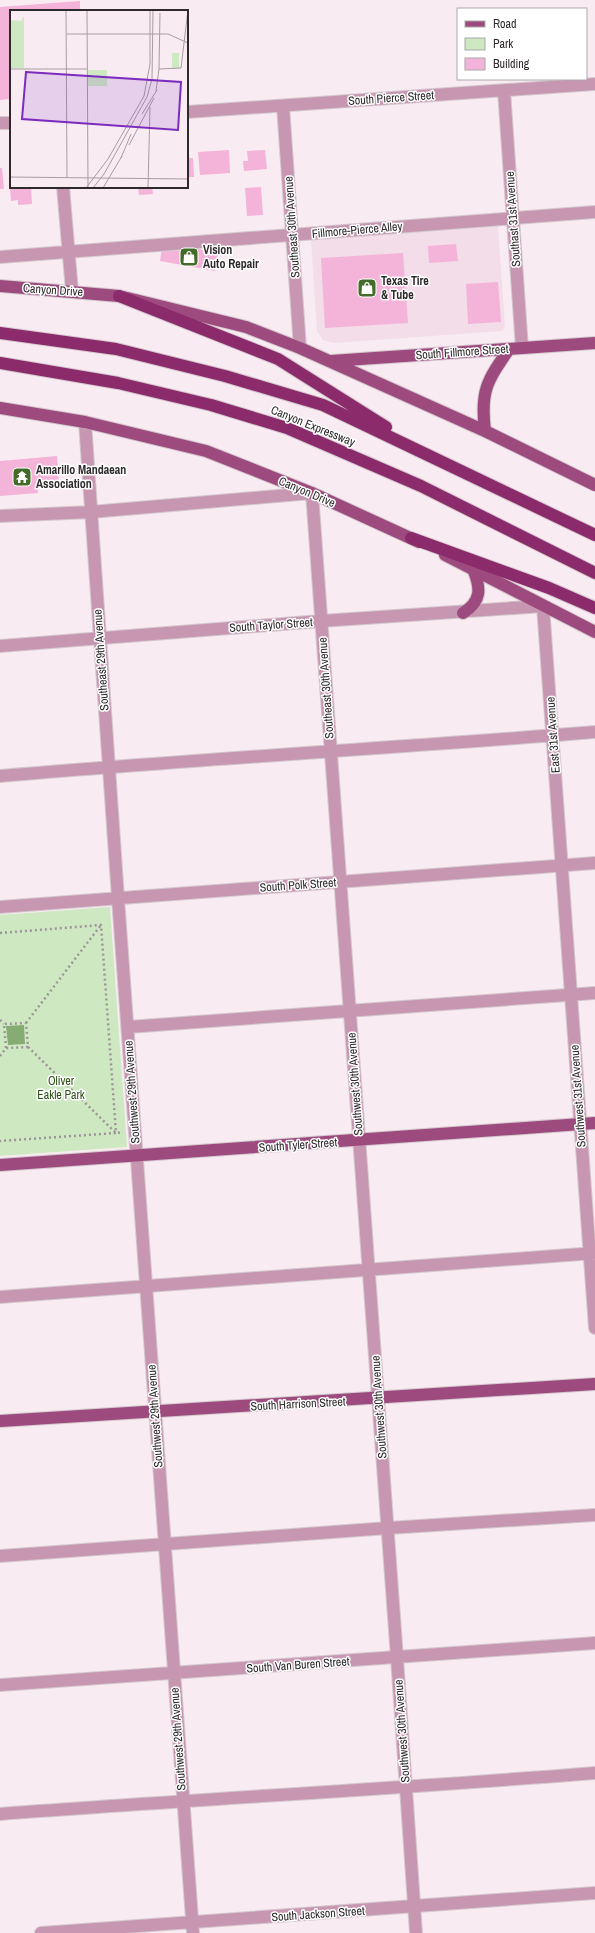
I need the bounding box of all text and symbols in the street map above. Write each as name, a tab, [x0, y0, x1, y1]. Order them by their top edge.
legend	[457, 8, 587, 80]
inset map	[10, 10, 188, 188]
text: Road	[493, 16, 517, 32]
text: Park	[493, 36, 513, 52]
text: Building	[493, 56, 530, 72]
street label: South Pierce Street	[348, 87, 435, 109]
street label: Southast 31st Avenue	[502, 171, 524, 267]
street label: Southeast 30th Avenue	[280, 176, 304, 278]
street label: Fillmore-Pierce Alley	[311, 218, 403, 242]
place label: Vision Auto Repair	[203, 242, 259, 272]
shop icon: Vision Auto Repair	[178, 246, 200, 268]
place label: Texas Tire & Tube	[381, 273, 429, 303]
shop icon: Texas Tire & Tube	[356, 277, 378, 299]
street label: Canyon Drive	[22, 280, 84, 300]
street label: South Fillmore Street	[415, 341, 509, 363]
street label: Canyon Expressway	[268, 402, 358, 450]
place label: Amarillo Mandaean Association	[36, 462, 126, 492]
temple icon: Amarillo Mandaean Association	[11, 466, 33, 488]
street label: Canyon Drive	[276, 473, 338, 511]
street label: Southeast 29th Avenue	[89, 609, 113, 711]
street label: South Taylor Street	[229, 614, 314, 636]
street label: Southeast 30th Avenue	[314, 637, 338, 739]
street label: East 31st Avenue	[542, 696, 564, 774]
street label: South Polk Street	[259, 874, 337, 896]
street label: Southwest 30th Avenue	[343, 1032, 367, 1136]
street label: Southwest 29th Avenue	[120, 1040, 144, 1144]
street label: Southwest 31st Avenue	[566, 1044, 590, 1148]
park label: Oliver Eakle Park	[37, 1073, 85, 1103]
street label: South Tyler Street	[258, 1134, 338, 1156]
street label: Southwest 30th Avenue	[367, 1355, 391, 1459]
street label: Southwest 29th Avenue	[143, 1364, 167, 1468]
street label: South Harrison Street	[250, 1394, 346, 1414]
street label: South Van Buren Street	[246, 1653, 350, 1677]
street label: Southwest 30th Avenue	[390, 1679, 414, 1783]
street label: Southwest 29th Avenue	[166, 1687, 190, 1791]
street label: South Jackson Street	[271, 1903, 365, 1925]

